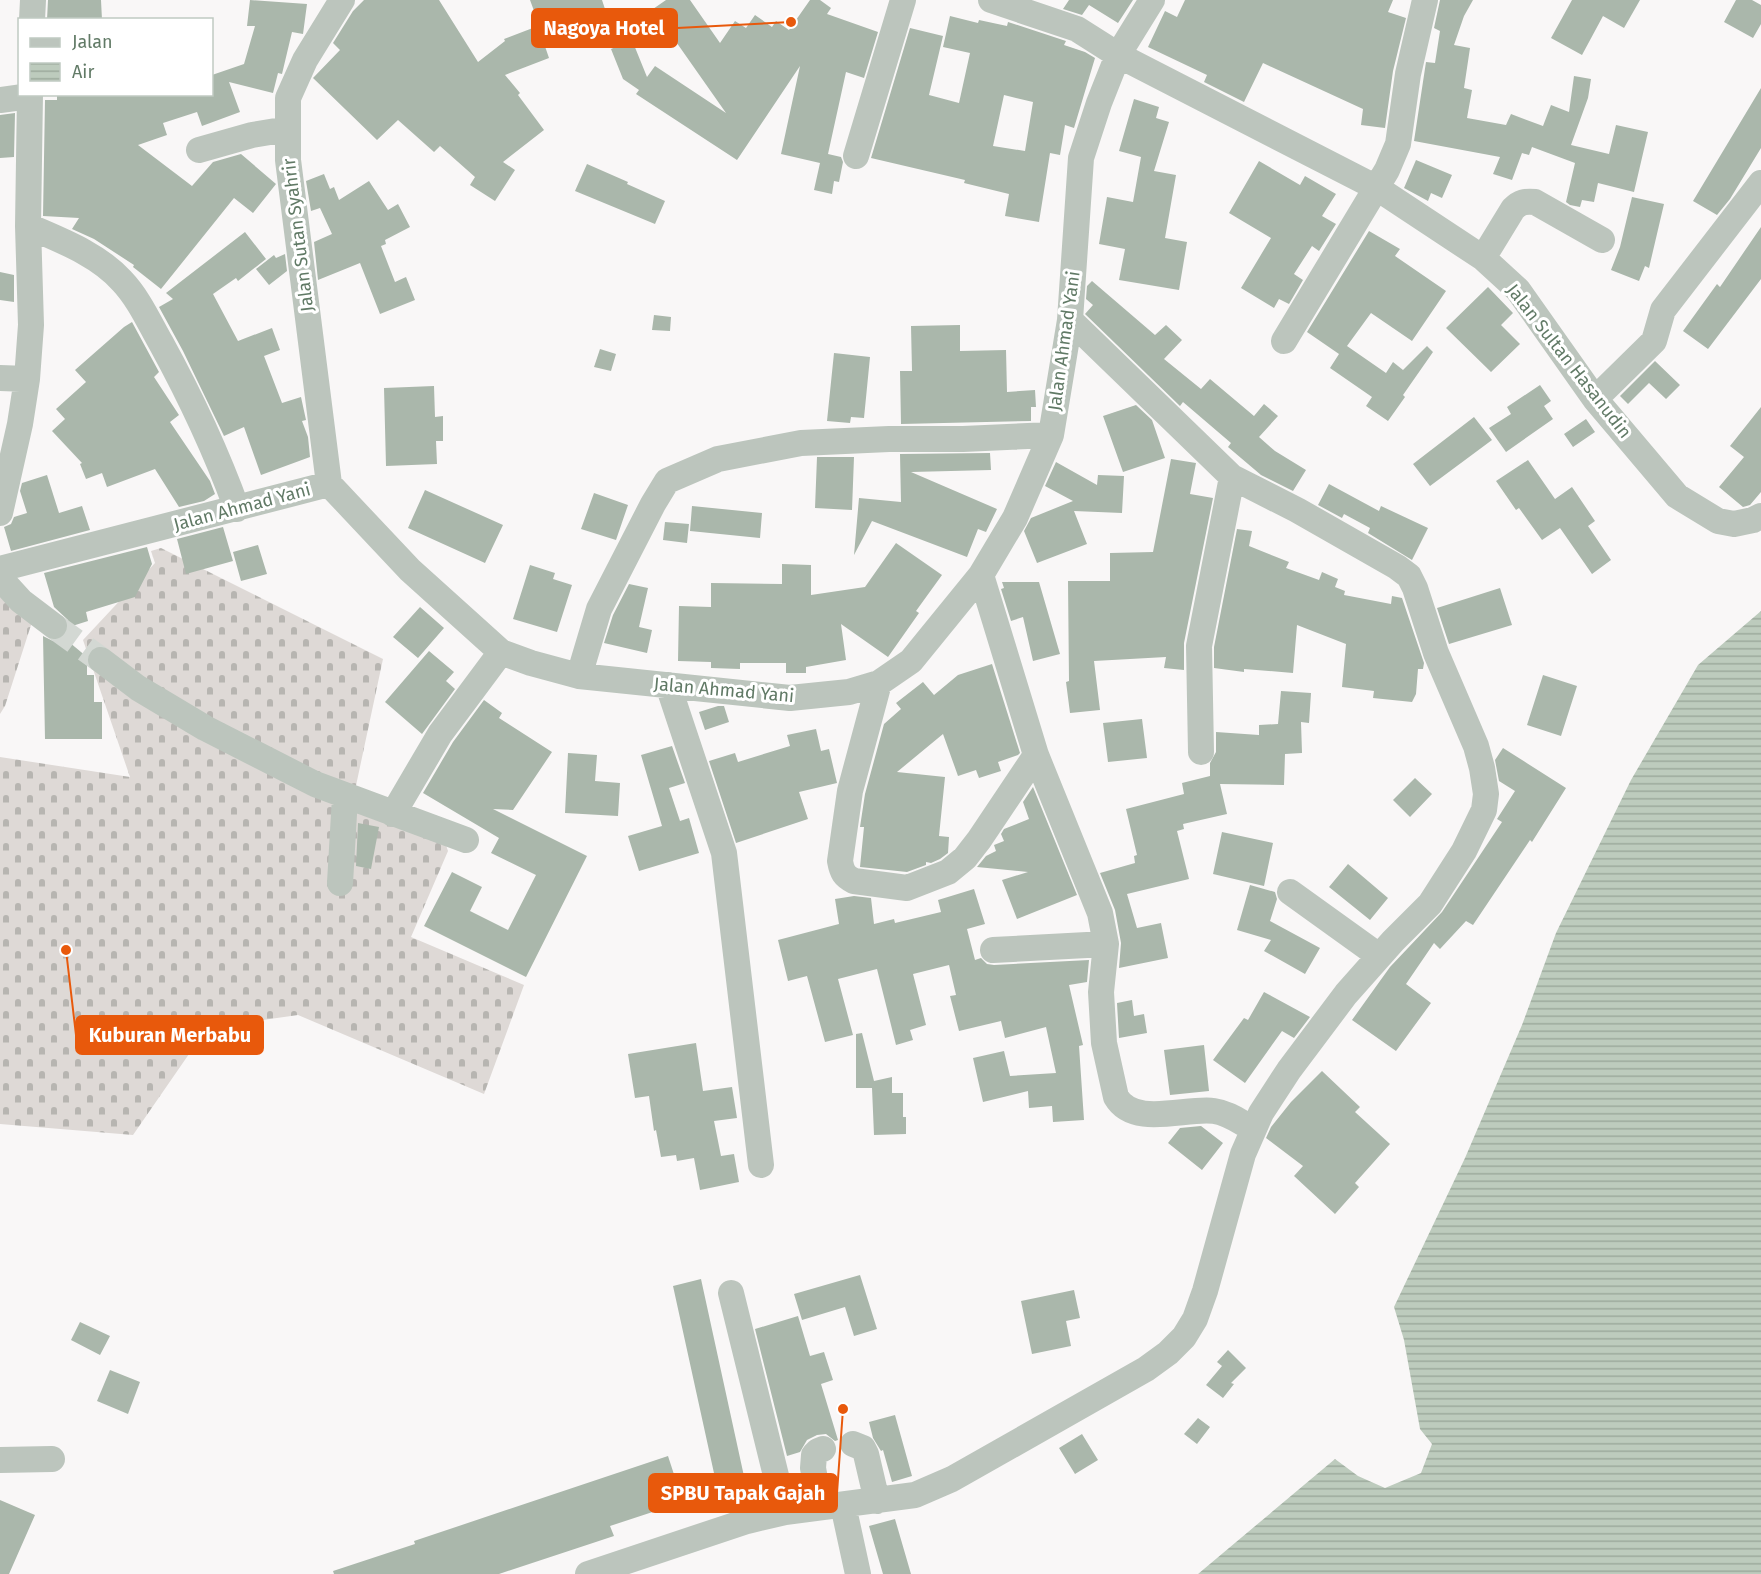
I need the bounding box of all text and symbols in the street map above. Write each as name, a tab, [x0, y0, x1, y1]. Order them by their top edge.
callout: Nagoya Hotel	[532, 9, 677, 47]
text: Nagoya Hotel	[543, 16, 665, 40]
legend	[18, 18, 213, 96]
text: Jalan	[72, 31, 113, 53]
text: Air	[72, 61, 94, 83]
street label: Jalan Sutan Syahrir	[278, 157, 318, 313]
street label: Jalan Ahmad Yani	[1043, 270, 1085, 412]
street label: Jalan Sultan Hasanudin	[1502, 279, 1636, 443]
street label: Jalan Ahmad Yani	[171, 478, 313, 536]
street label: Jalan Ahmad Yani	[653, 673, 795, 707]
callout: Kuburan Merbabu	[76, 1016, 263, 1054]
text: Kuburan Merbabu	[89, 1023, 251, 1047]
callout: SPBU Tapak Gajah	[649, 1474, 837, 1512]
text: SPBU Tapak Gajah	[661, 1481, 825, 1505]

